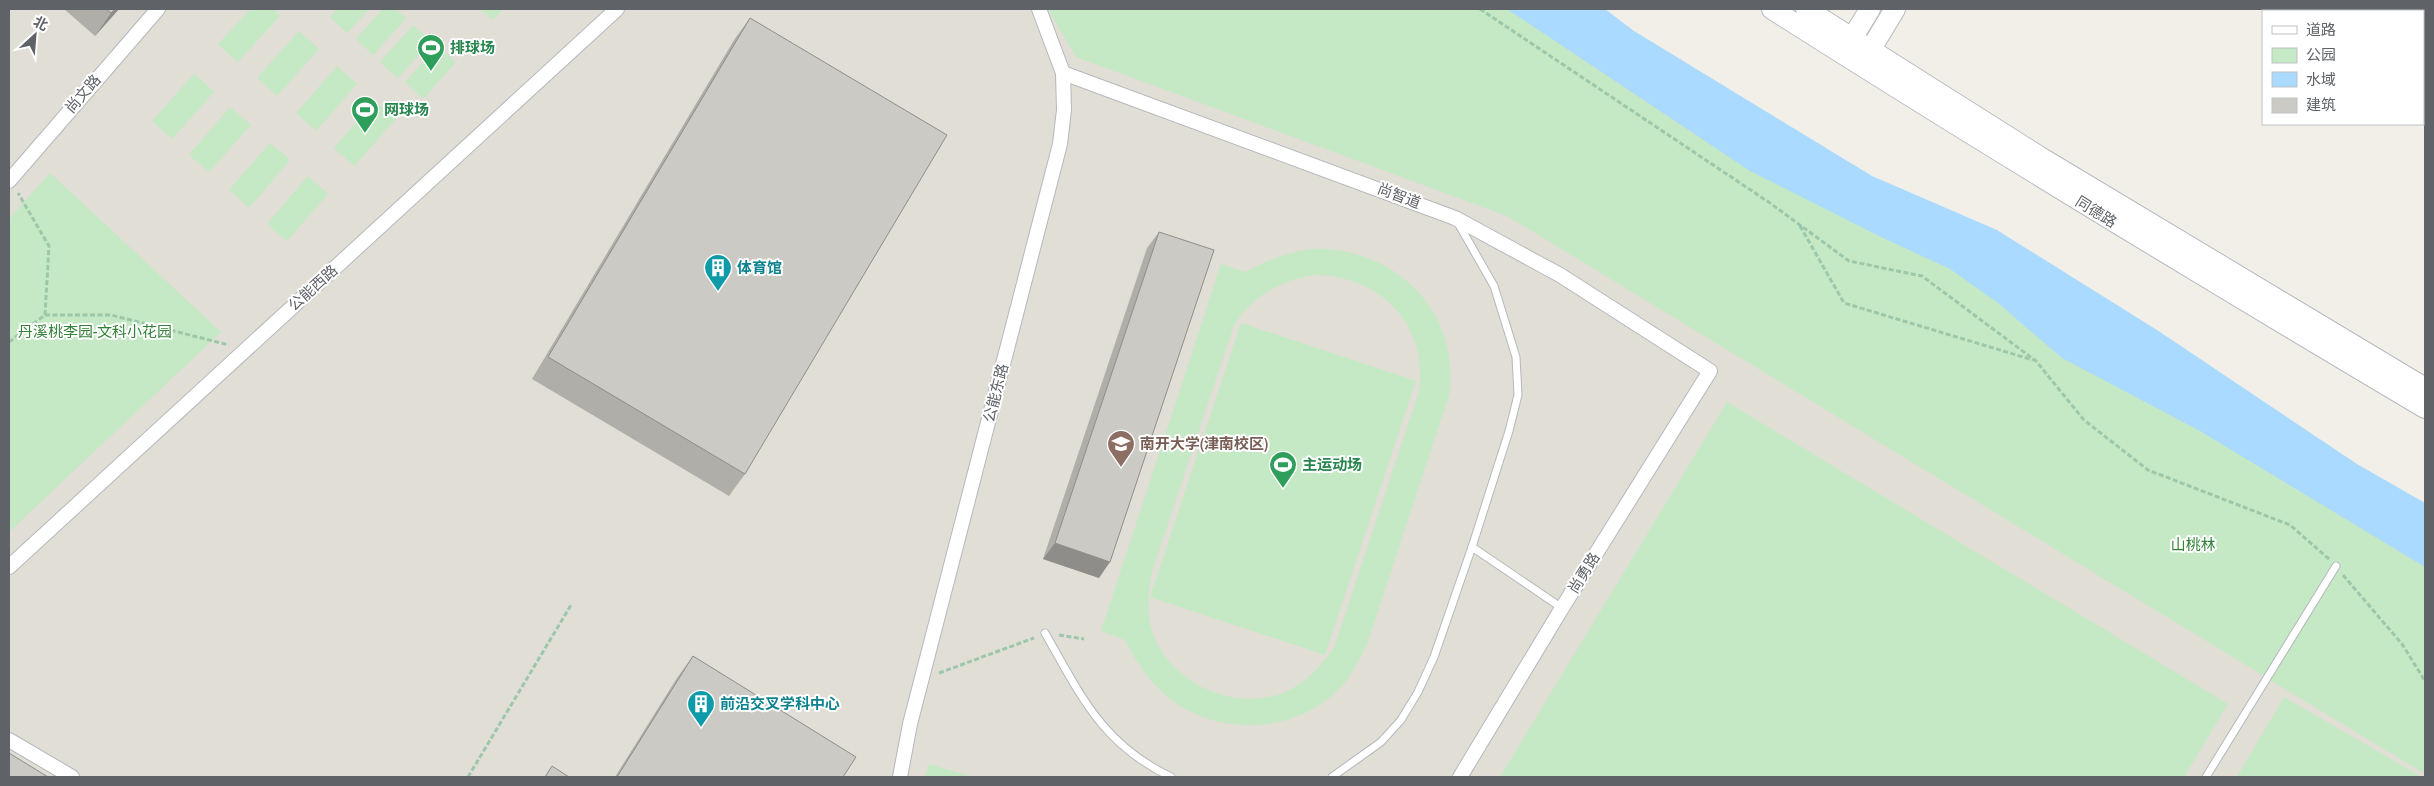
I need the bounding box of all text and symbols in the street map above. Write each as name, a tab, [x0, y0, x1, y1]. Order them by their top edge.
north arrow	[10, 10, 60, 60]
legend	[2262, 10, 2424, 125]
text: 北	[30, 12, 51, 34]
text: 道路	[2306, 19, 2336, 40]
sports icon: 排球场	[416, 33, 446, 72]
place label: 排球场	[450, 37, 495, 58]
text: 公园	[2306, 44, 2336, 65]
text: 水域	[2306, 69, 2336, 90]
street label: 尚文路	[60, 70, 105, 118]
text: 建筑	[2306, 94, 2336, 115]
sports icon: 网球场	[350, 95, 380, 134]
place label: 网球场	[384, 99, 429, 120]
street label: 尚智道	[1374, 178, 1424, 213]
street label: 同德路	[2072, 191, 2121, 232]
building icon: 体育馆	[703, 253, 733, 292]
place label: 体育馆	[737, 257, 782, 278]
street label: 公能西路	[283, 260, 342, 316]
park label: 丹溪桃李园-文科小花园	[18, 321, 172, 342]
street label: 公能东路	[978, 361, 1013, 425]
school or university icon: 南开大学(津南校区)	[1106, 429, 1136, 468]
place label: 南开大学(津南校区)	[1140, 433, 1268, 454]
sports icon: 主运动场	[1268, 450, 1298, 489]
place label: 主运动场	[1302, 454, 1362, 475]
park label: 山桃林	[2170, 534, 2216, 555]
street label: 尚勇路	[1563, 548, 1604, 597]
building icon: 前沿交叉学科中心	[686, 689, 716, 728]
place label: 前沿交叉学科中心	[720, 693, 840, 714]

